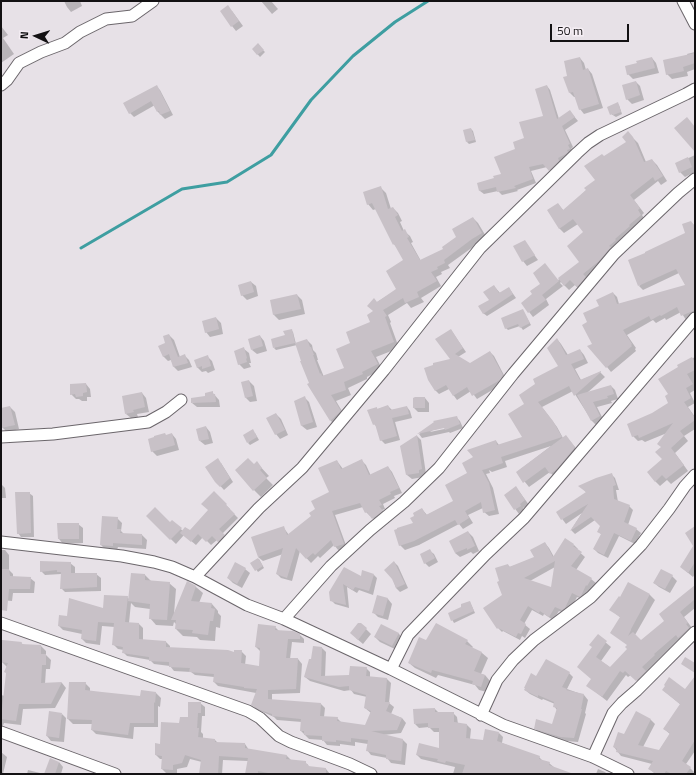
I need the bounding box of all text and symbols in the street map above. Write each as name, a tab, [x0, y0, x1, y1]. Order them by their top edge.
north arrow	[16, 16, 56, 56]
scale bar	[552, 16, 631, 42]
text: 50 m	[557, 21, 583, 40]
text: N	[16, 31, 32, 40]

